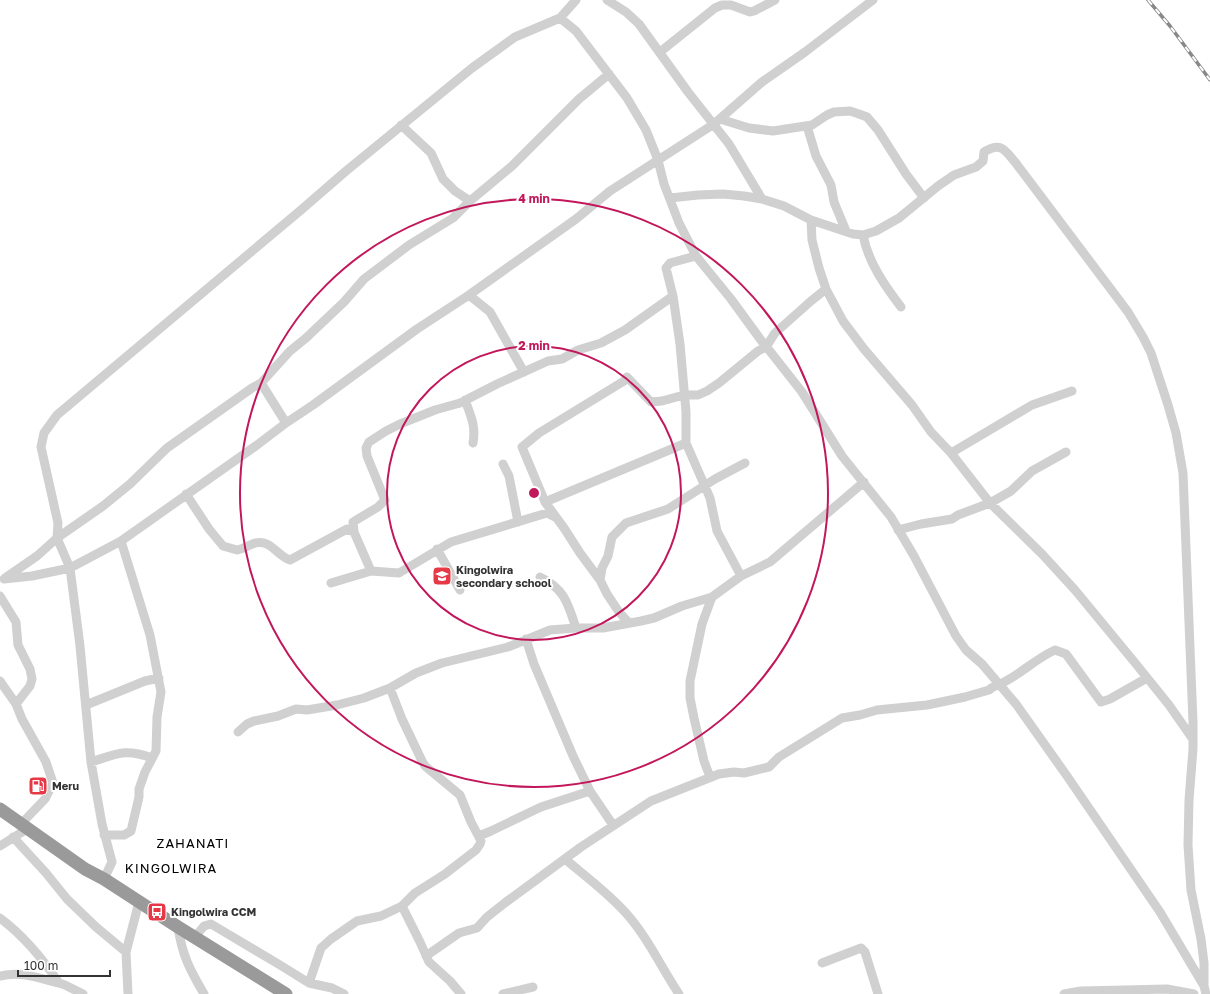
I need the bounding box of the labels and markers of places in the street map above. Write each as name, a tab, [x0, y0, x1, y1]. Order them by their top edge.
centre of rings	[527, 486, 541, 500]
place label: Kingolwira secondary school	[456, 563, 552, 589]
school or university icon: Kingolwira secondary school	[431, 565, 453, 587]
fuel station icon: Meru	[27, 775, 49, 797]
place label: Meru	[52, 779, 79, 792]
bus stop icon: Kingolwira CCM	[146, 901, 168, 923]
place label: Kingolwira CCM	[171, 905, 257, 918]

